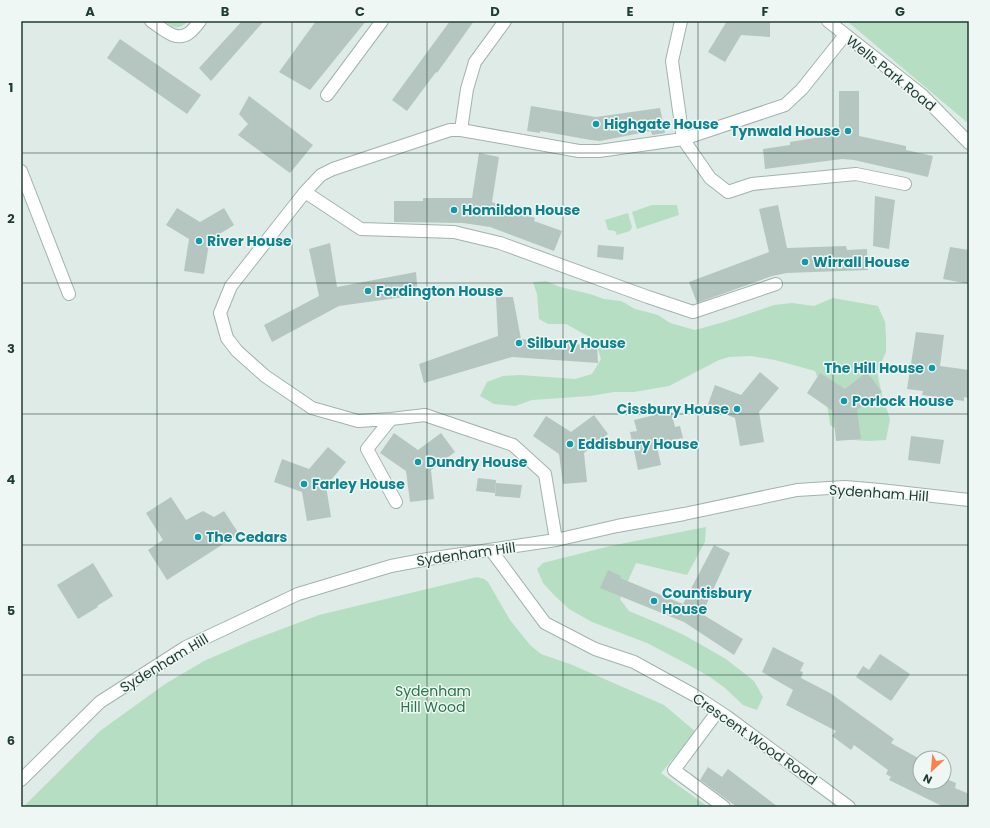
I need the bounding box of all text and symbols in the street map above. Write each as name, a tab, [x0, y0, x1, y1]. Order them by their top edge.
text: A	[85, 2, 95, 21]
text: B	[221, 2, 230, 21]
text: C	[355, 2, 365, 21]
text: D	[490, 2, 500, 21]
text: E	[626, 2, 634, 21]
text: F	[761, 2, 769, 21]
text: G	[895, 2, 905, 21]
street label: Wells Park Road	[842, 30, 940, 116]
text: 1	[9, 78, 13, 97]
place label: Highgate House	[604, 114, 719, 134]
marker: Highgate House	[591, 119, 601, 129]
place label: Tynwald House	[730, 121, 840, 141]
marker: Tynwald House	[843, 126, 853, 136]
place label: Homildon House	[462, 200, 580, 220]
marker: Homildon House	[449, 205, 459, 215]
text: 2	[7, 209, 15, 228]
place label: River House	[207, 231, 292, 251]
marker: River House	[194, 236, 204, 246]
place label: Wirrall House	[813, 252, 910, 272]
marker: Wirrall House	[800, 257, 810, 267]
place label: Fordington House	[376, 281, 504, 301]
marker: Fordington House	[363, 286, 373, 296]
place label: Silbury House	[527, 333, 626, 353]
marker: Silbury House	[514, 338, 524, 348]
text: 3	[7, 339, 15, 358]
place label: The Hill House	[824, 358, 924, 378]
marker: The Hill House	[927, 363, 937, 373]
place label: Porlock House	[852, 391, 954, 411]
marker: Porlock House	[839, 396, 849, 406]
place label: Cissbury House	[617, 399, 729, 419]
marker: Cissbury House	[732, 404, 742, 414]
place label: Eddisbury House	[578, 434, 699, 454]
marker: Eddisbury House	[565, 439, 575, 449]
place label: Dundry House	[426, 452, 528, 472]
marker: Dundry House	[413, 457, 423, 467]
text: 4	[7, 470, 16, 489]
place label: Farley House	[312, 474, 405, 494]
marker: Farley House	[299, 479, 309, 489]
street label: Sydenham Hill	[829, 480, 929, 506]
place label: The Cedars	[206, 527, 288, 547]
marker: The Cedars	[193, 532, 203, 542]
street label: Sydenham Hill	[415, 537, 517, 571]
place label: Countisbury House	[662, 583, 752, 619]
marker: Countisbury House	[649, 596, 659, 606]
text: 5	[7, 601, 15, 620]
street label: Sydenham Hill	[116, 629, 212, 697]
park label: Sydenham Hill Wood	[395, 681, 471, 717]
street label: Crescent Wood Road	[689, 688, 821, 790]
text: 6	[7, 731, 15, 750]
north arrow	[912, 750, 952, 790]
text: N	[920, 770, 935, 788]

